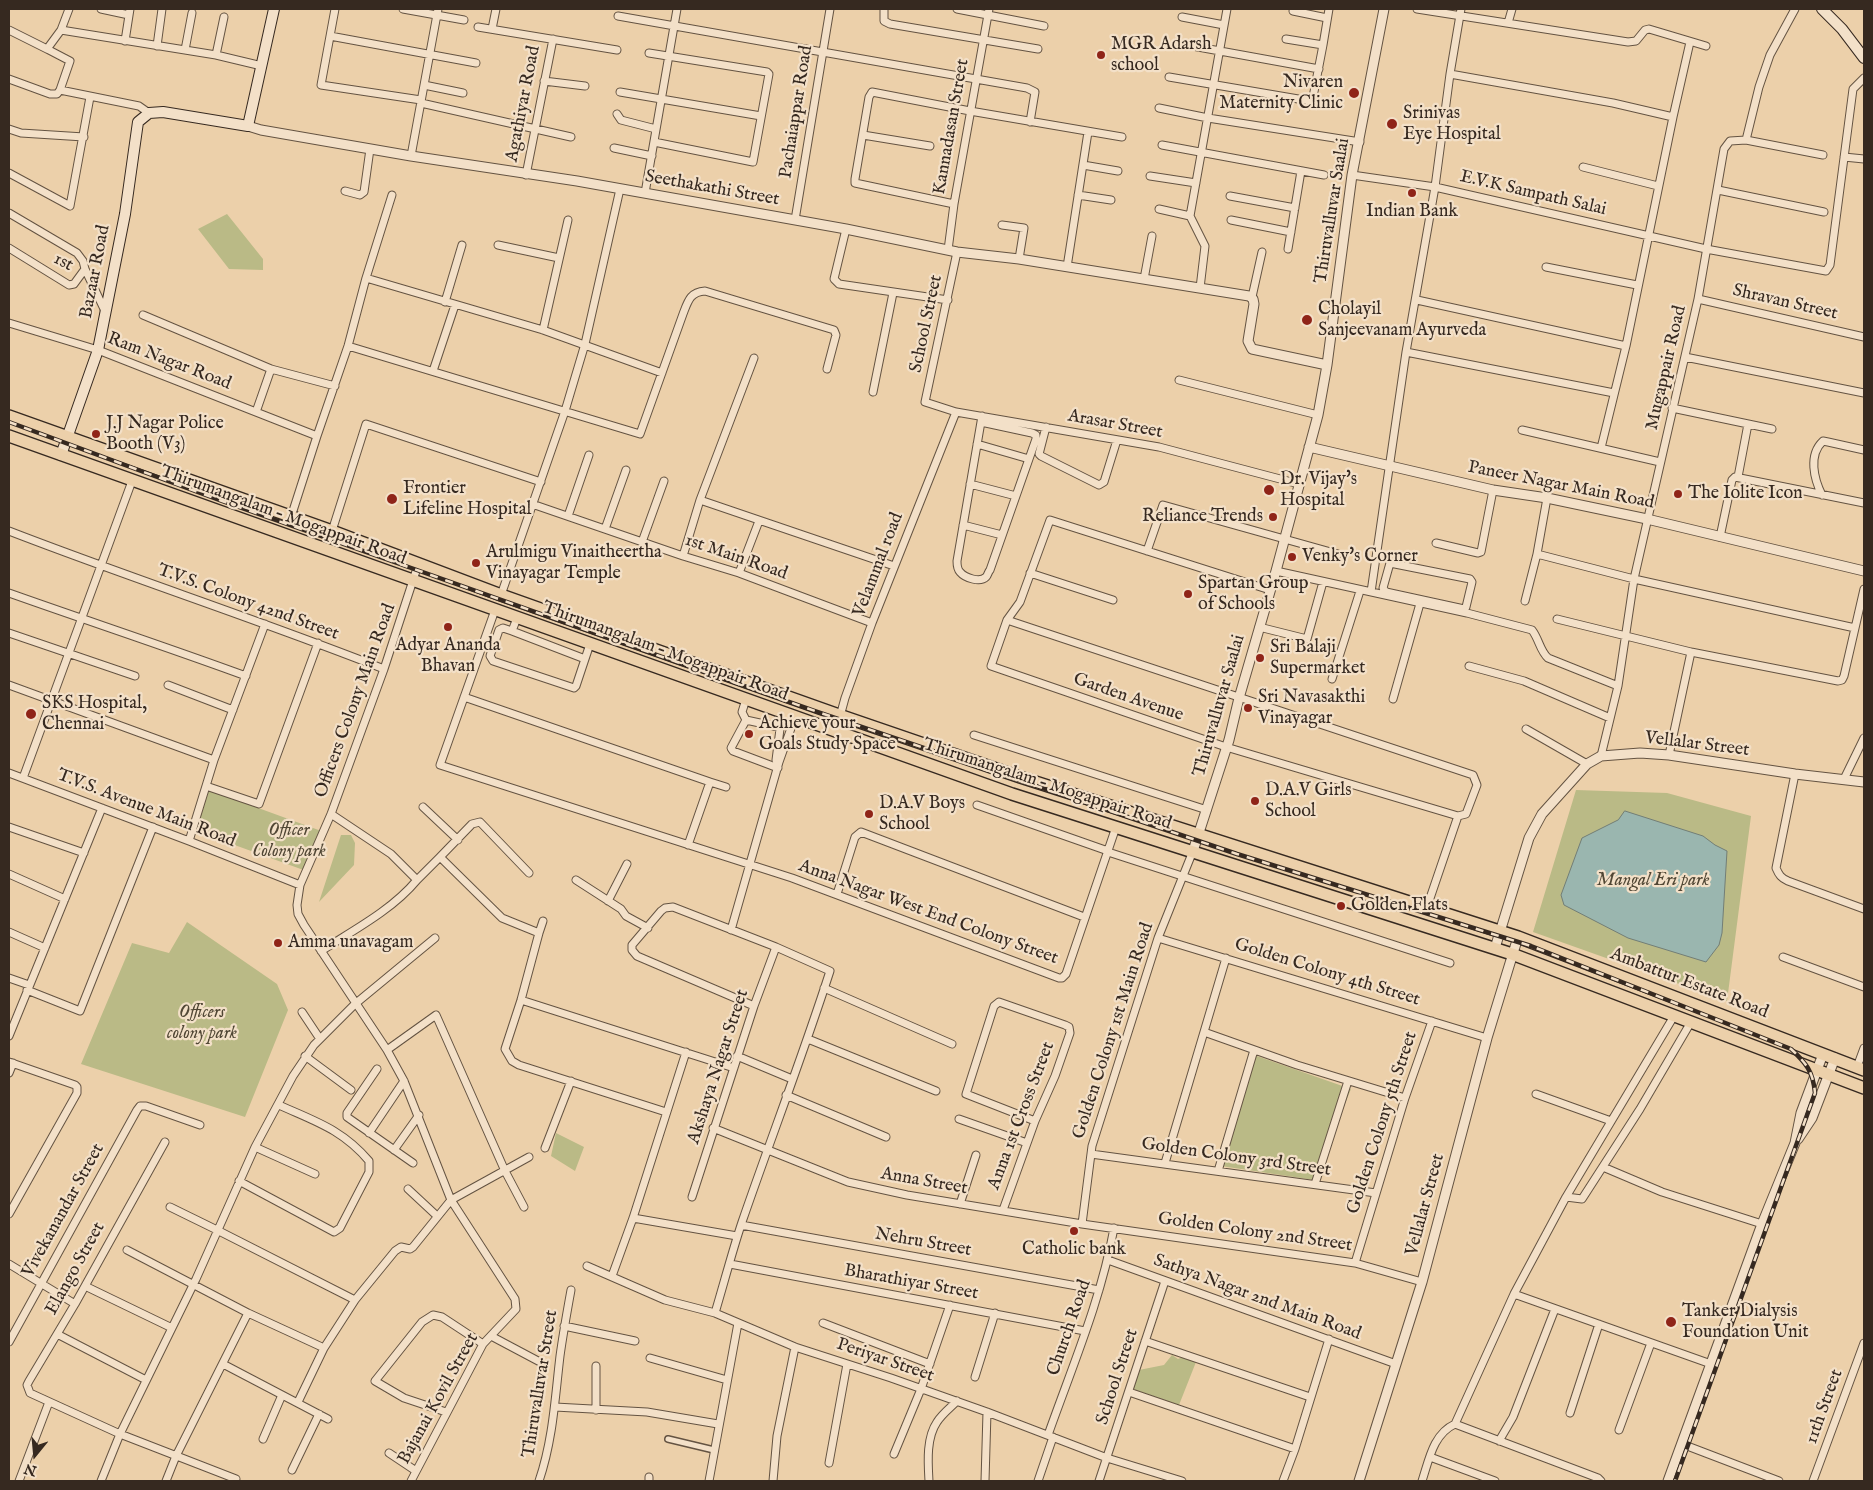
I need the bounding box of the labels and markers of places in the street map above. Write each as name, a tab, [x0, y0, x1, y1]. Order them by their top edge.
place label: MGR Adarsh school	[1111, 34, 1212, 76]
marker: MGR Adarsh school	[1095, 49, 1107, 61]
place label: Nivaren Maternity Clinic	[1219, 72, 1343, 115]
marker: Nivaren Maternity Clinic	[1347, 86, 1361, 100]
place label: Srinivas Eye Hospital	[1403, 103, 1501, 146]
marker: Srinivas Eye Hospital	[1385, 117, 1399, 131]
marker: Indian Bank	[1406, 187, 1418, 199]
place label: Indian Bank	[1366, 201, 1458, 223]
place label: Cholayil Sanjeevanam Ayurveda	[1318, 299, 1486, 342]
marker: Cholayil Sanjeevanam Ayurveda	[1300, 313, 1314, 327]
place label: J.J Nagar Police Booth (V3)	[106, 413, 224, 456]
marker: J.J Nagar Police Booth (V3)	[90, 428, 102, 440]
place label: Dr. Vijay's Hospital	[1280, 469, 1357, 512]
place label: Frontier Lifeline Hospital	[403, 478, 531, 520]
marker: Dr. Vijay's Hospital	[1262, 483, 1276, 497]
place label: The Iolite Icon	[1688, 483, 1803, 505]
marker: The Iolite Icon	[1672, 488, 1684, 500]
marker: Frontier Lifeline Hospital	[385, 492, 399, 506]
place label: Reliance Trends	[1142, 506, 1263, 528]
marker: Reliance Trends	[1267, 511, 1279, 523]
place label: Arulmigu Vinaitheertha Vinayagar Temple	[486, 542, 662, 584]
place label: Venky's Corner	[1302, 546, 1418, 568]
marker: Venky's Corner	[1286, 551, 1298, 563]
marker: Arulmigu Vinaitheertha Vinayagar Temple	[470, 557, 482, 569]
place label: Spartan Group of Schools	[1198, 573, 1308, 616]
marker: Spartan Group of Schools	[1182, 588, 1194, 600]
marker: Adyar Ananda Bhavan	[442, 621, 454, 633]
place label: Adyar Ananda Bhavan	[395, 635, 501, 678]
place label: Sri Balaji Supermarket	[1270, 637, 1365, 680]
marker: Sri Balaji Supermarket	[1254, 652, 1266, 664]
place label: Sri Navasakthi Vinayagar	[1258, 687, 1365, 730]
place label: SKS Hospital, Chennai	[42, 693, 147, 736]
marker: Sri Navasakthi Vinayagar	[1242, 702, 1254, 714]
marker: SKS Hospital, Chennai	[24, 707, 38, 721]
place label: Achieve your Goals Study Space	[759, 713, 896, 756]
marker: Achieve your Goals Study Space	[743, 728, 755, 740]
place label: D.A.V Girls School	[1265, 780, 1351, 822]
place label: D.A.V Boys School	[879, 793, 965, 836]
marker: D.A.V Girls School	[1249, 795, 1261, 807]
marker: D.A.V Boys School	[863, 808, 875, 820]
place label: Golden Flats	[1351, 895, 1448, 917]
marker: Golden Flats	[1335, 900, 1347, 912]
place label: Amma unavagam	[288, 932, 413, 954]
marker: Amma unavagam	[272, 937, 284, 949]
marker: Catholic bank	[1068, 1225, 1080, 1237]
place label: Catholic bank	[1022, 1239, 1126, 1261]
place label: Tanker Dialysis Foundation Unit	[1682, 1301, 1809, 1344]
marker: Tanker Dialysis Foundation Unit	[1664, 1315, 1678, 1329]

